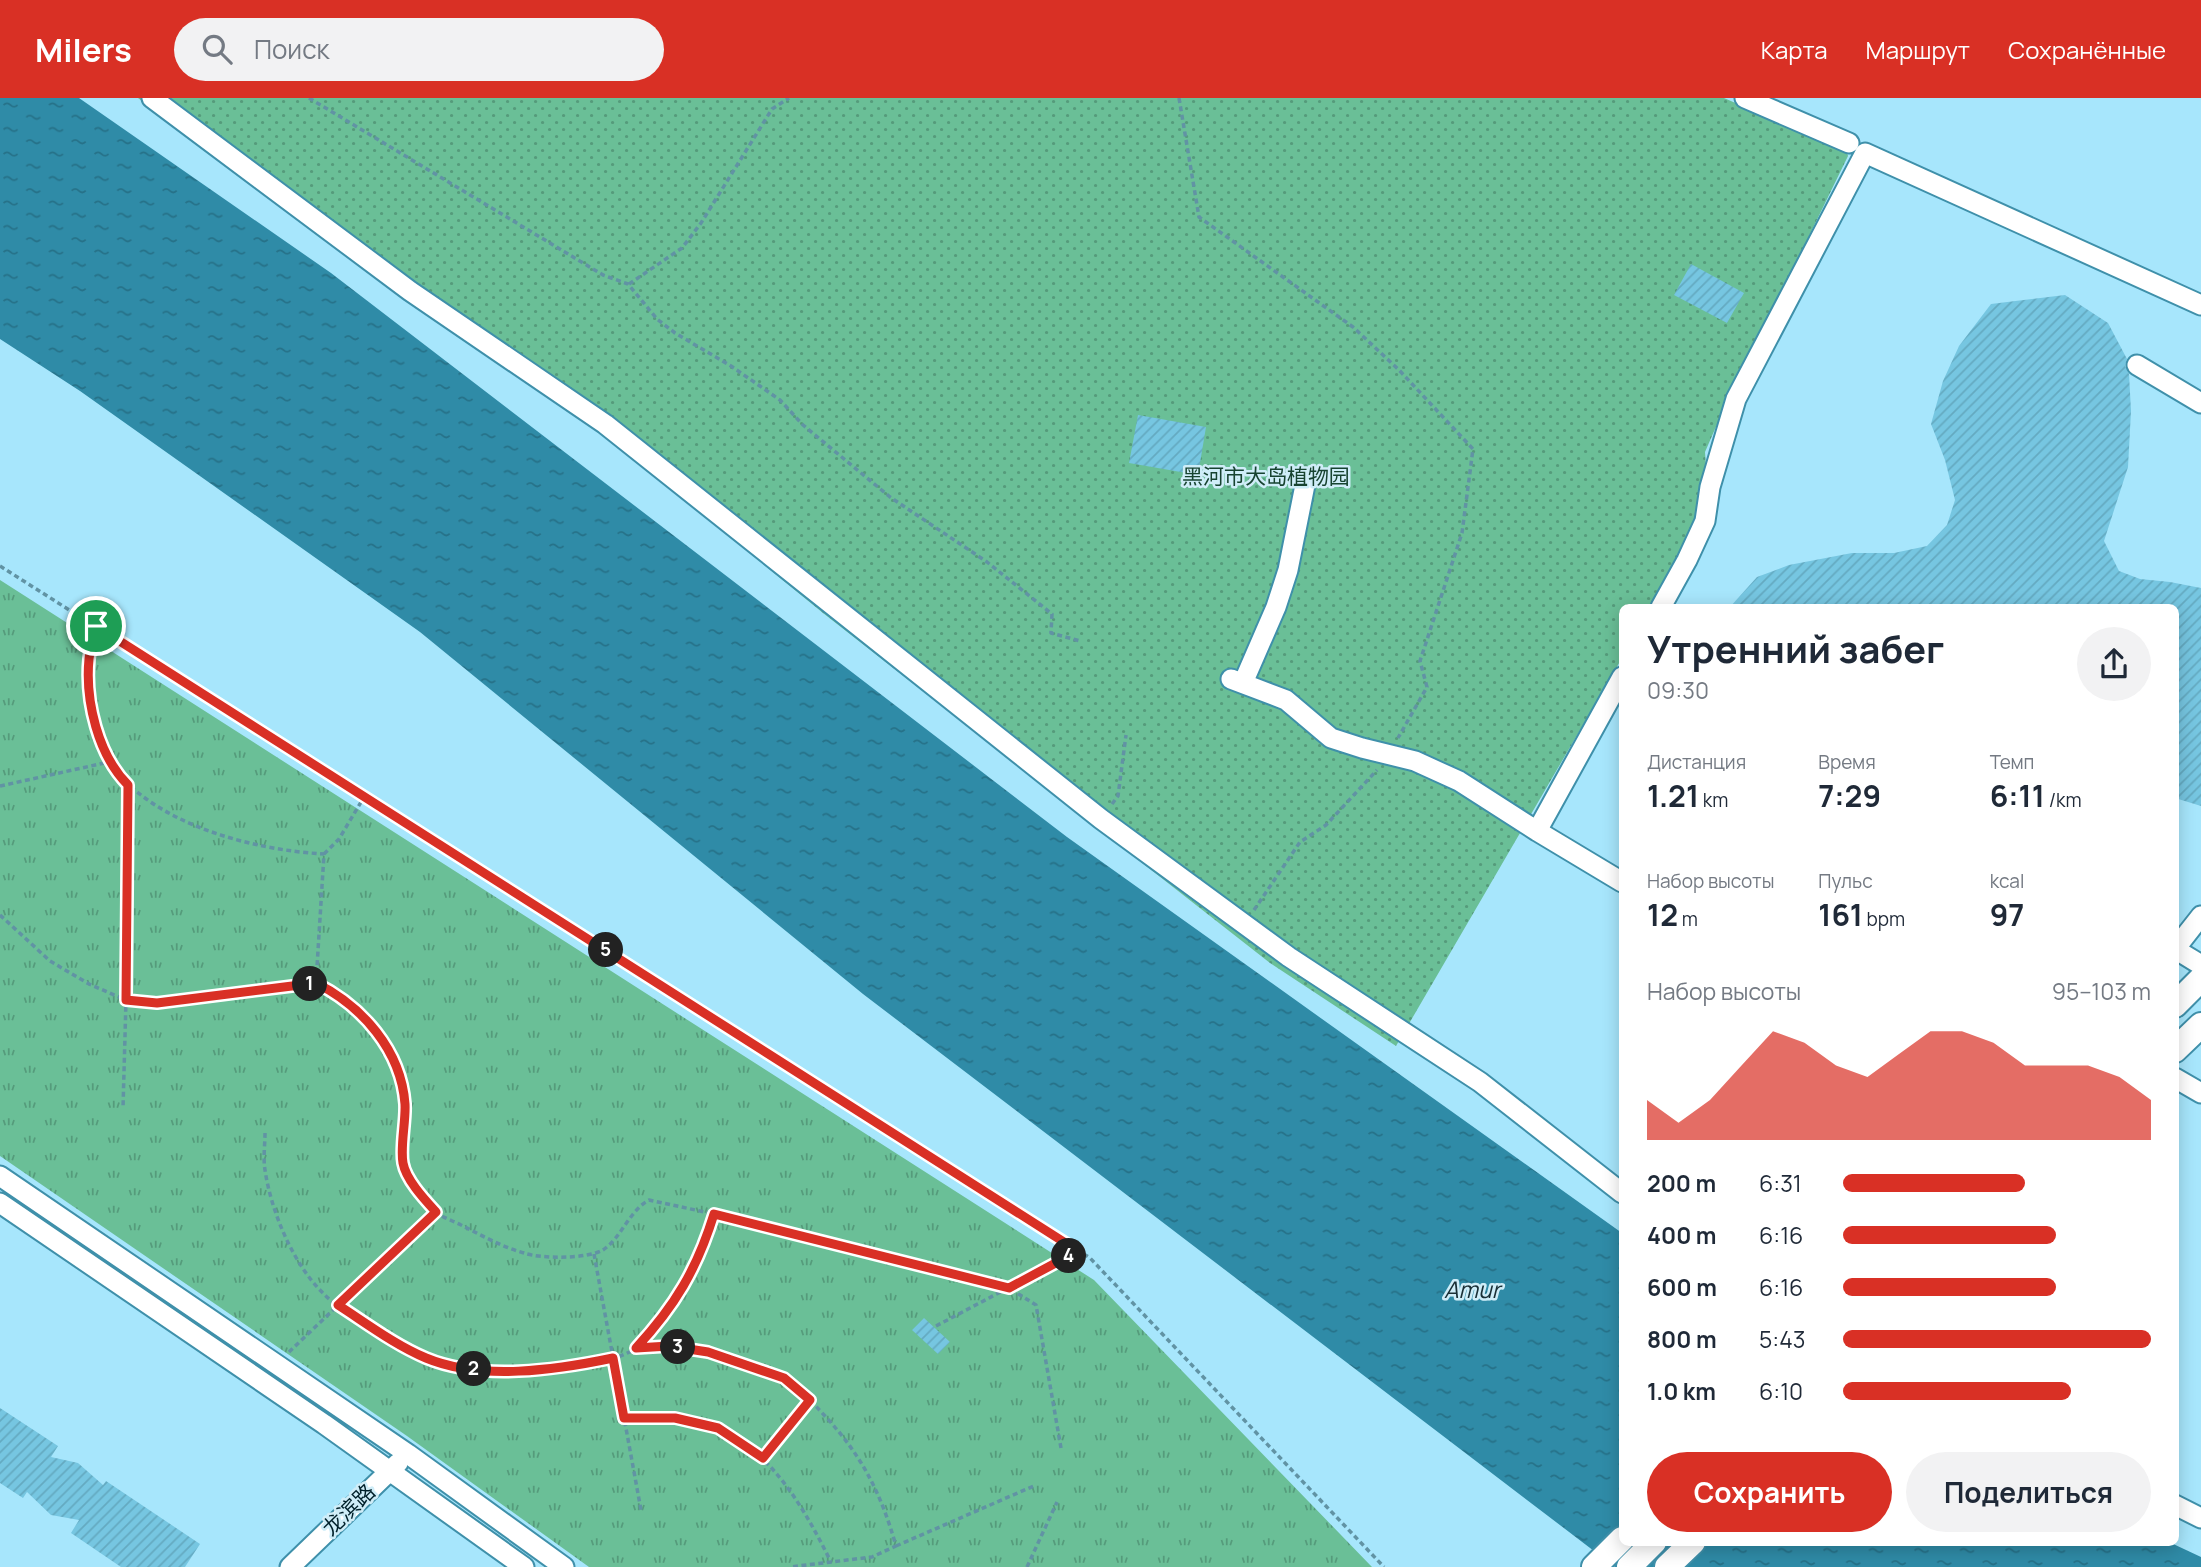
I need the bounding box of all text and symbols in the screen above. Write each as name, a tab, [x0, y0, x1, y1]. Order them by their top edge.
search box	[174, 18, 664, 81]
text: Milers	[35, 27, 132, 72]
icon: search	[198, 30, 236, 68]
text: Поиск	[254, 31, 329, 67]
text: Карта	[1761, 33, 1828, 66]
text: Маршрут	[1866, 33, 1970, 66]
text: Сохранённые	[2008, 33, 2166, 66]
park label: 黑河市大岛植物园	[1182, 462, 1350, 490]
pin	[66, 596, 126, 656]
icon: arrive	[77, 607, 115, 645]
text: Утренний забег	[1647, 622, 1944, 674]
button: share	[2077, 627, 2151, 701]
text: 09:30	[1647, 674, 1709, 706]
text: Дистанция	[1647, 749, 1746, 775]
text: Время	[1818, 749, 1876, 775]
text: Темп	[1990, 749, 2034, 775]
text: 1.21	[1647, 775, 1699, 816]
text: 7:29	[1818, 775, 1881, 816]
text: 6:11	[1990, 775, 2045, 816]
text: km	[1699, 787, 1728, 813]
text: /km	[2045, 787, 2082, 813]
text: Набор высоты	[1647, 868, 1774, 894]
text: Пульс	[1818, 868, 1873, 894]
text: kcal	[1990, 868, 2024, 894]
text: 12	[1647, 894, 1678, 935]
text: 161	[1818, 894, 1863, 935]
text: 97	[1990, 894, 2024, 935]
text: m	[1678, 906, 1698, 932]
text: bpm	[1863, 906, 1905, 932]
pin: 5	[588, 932, 624, 968]
text: 5	[600, 936, 611, 962]
pin: 1	[292, 966, 328, 1001]
text: 1	[305, 970, 314, 996]
text: Набор высоты	[1647, 975, 1801, 1007]
text: 95–103 m	[2052, 975, 2151, 1007]
text: 200 m	[1647, 1167, 1716, 1199]
text: 6:31	[1759, 1167, 1802, 1199]
text: 400 m	[1647, 1219, 1717, 1251]
text: 6:16	[1759, 1219, 1803, 1251]
pin: 4	[1052, 1238, 1086, 1274]
text: 4	[1063, 1242, 1074, 1268]
text: 600 m	[1647, 1271, 1717, 1303]
text: 6:16	[1759, 1271, 1803, 1303]
water label: Amur	[1444, 1273, 1503, 1305]
text: 800 m	[1647, 1323, 1717, 1355]
text: 5:43	[1759, 1323, 1805, 1355]
pin: 3	[660, 1330, 696, 1364]
text: 3	[672, 1333, 683, 1359]
pin: 2	[456, 1352, 491, 1386]
text: 2	[468, 1355, 479, 1381]
text: 1.0 km	[1647, 1375, 1716, 1407]
text: 6:10	[1759, 1375, 1803, 1407]
button: Сохранить	[1647, 1452, 1892, 1532]
button: Поделиться	[1906, 1452, 2151, 1532]
street label: 龙滨路	[316, 1477, 381, 1541]

